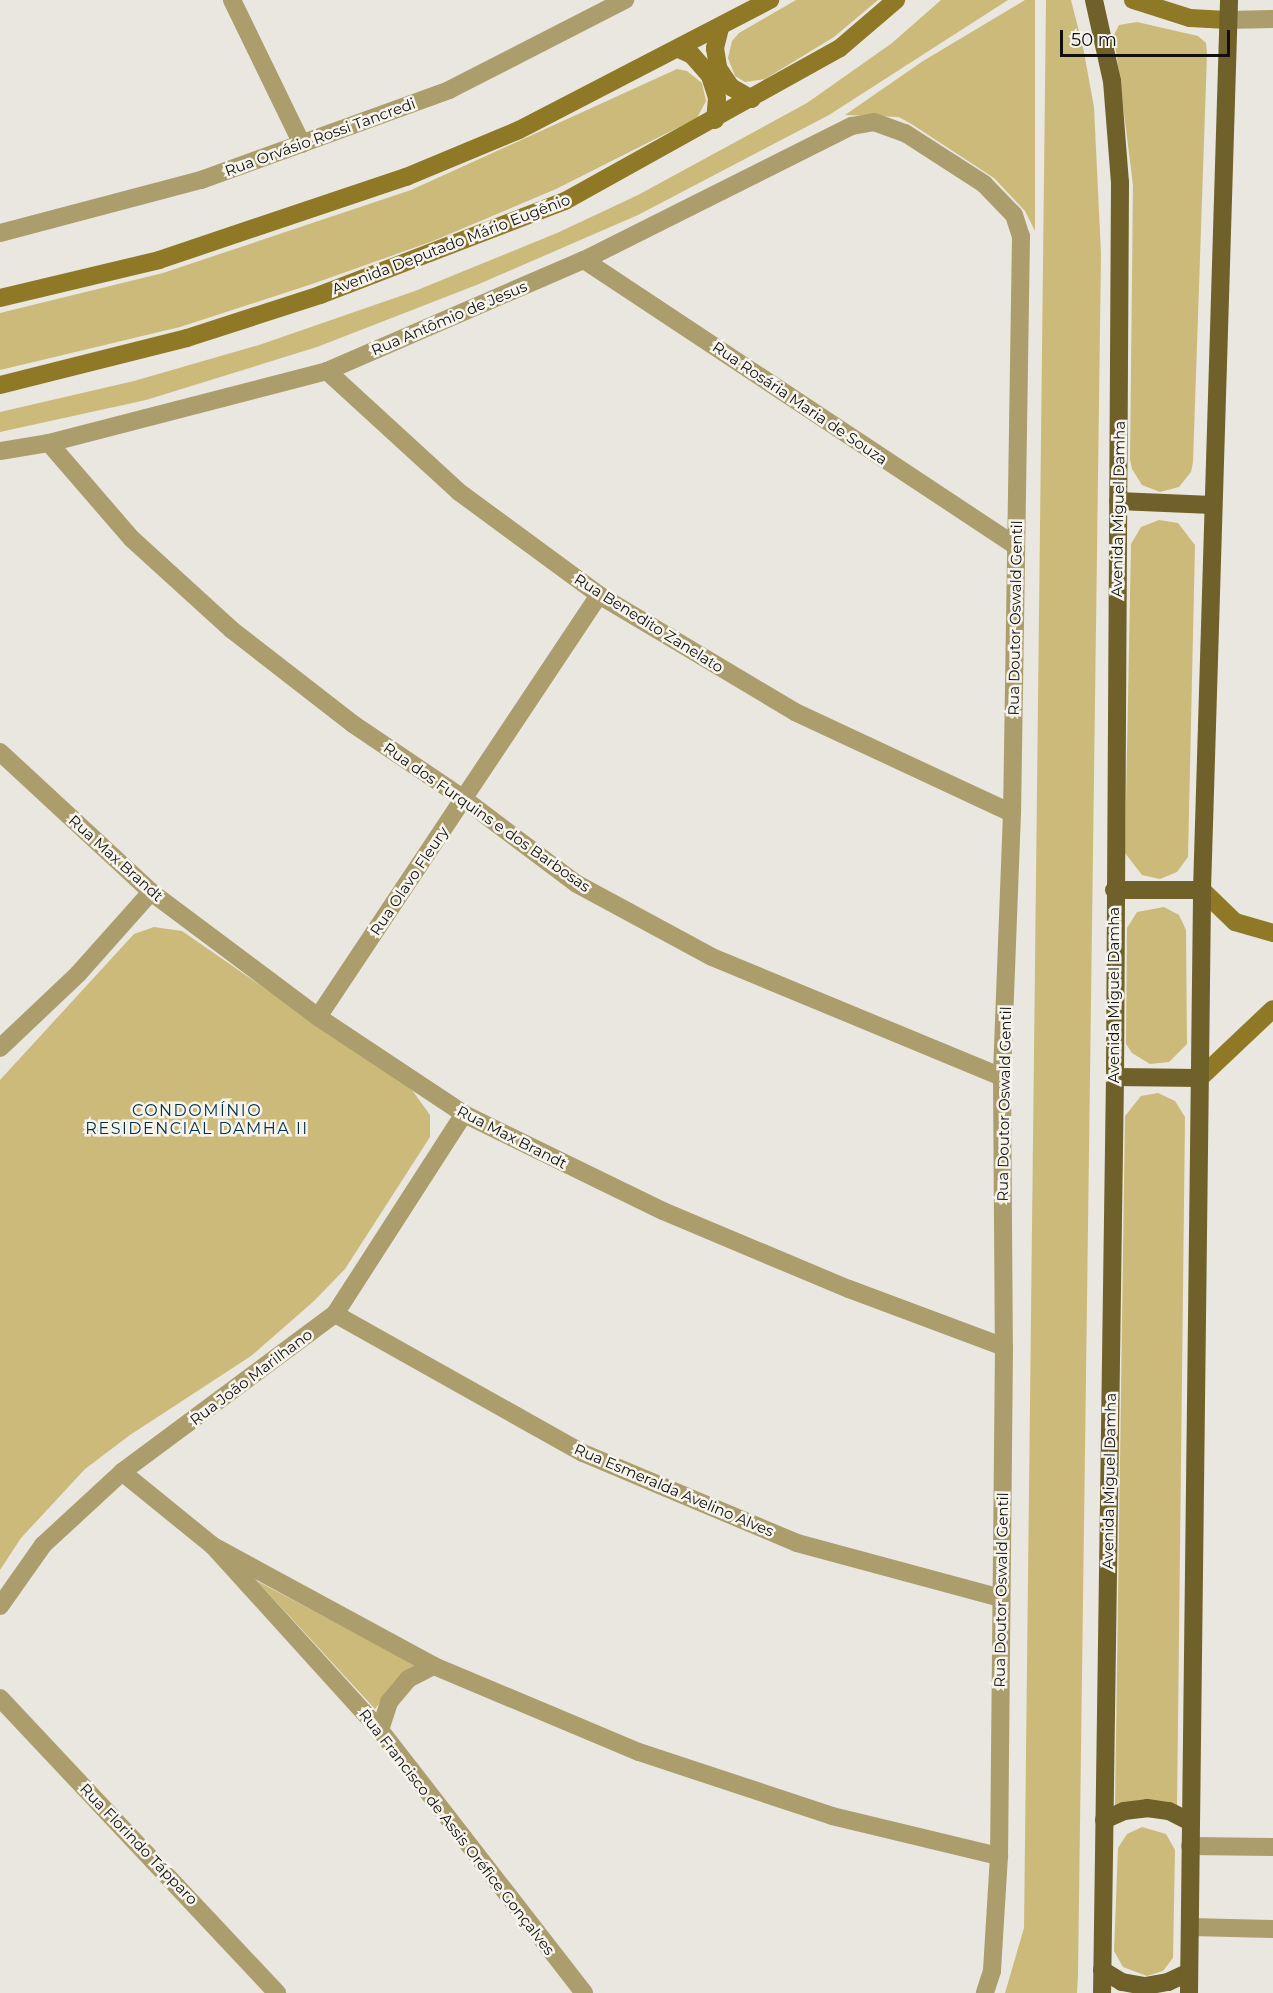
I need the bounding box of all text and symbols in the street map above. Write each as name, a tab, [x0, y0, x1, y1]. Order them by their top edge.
scale bar	[1063, 18, 1232, 56]
text: 50 m	[1071, 29, 1117, 51]
street label: Rua Orvásio Rossi Tancredi	[222, 94, 418, 180]
street label: Avenida Deputado Mário Eugênio	[329, 190, 573, 298]
street label: Rua Antômio de Jesus	[368, 277, 530, 359]
street label: Rua Rosária Maria de Souza	[709, 338, 891, 468]
street label: Avenida Miguel Damha	[1107, 421, 1129, 597]
street label: Rua Doutor Oswald Gentil	[1004, 520, 1026, 716]
street label: Rua Benedito Zanelato	[571, 570, 727, 676]
street label: Rua dos Furquins e dos Barbosas	[380, 738, 594, 896]
street label: Rua Max Brandt	[65, 811, 167, 905]
street label: Rua Olavo Fleury	[366, 823, 452, 939]
street label: Avenida Miguel Damha	[1105, 907, 1123, 1083]
street label: Rua Doutor Oswald Gentil	[993, 1006, 1015, 1202]
district label: CONDOMÍNIO RESIDENCIAL DAMHA II	[85, 1101, 309, 1139]
street label: Rua Max Brandt	[454, 1102, 570, 1172]
street label: Rua João Marilhano	[186, 1325, 316, 1429]
street label: Avenida Miguel Damha	[1098, 1393, 1120, 1569]
street label: Rua Esmeralda Avelino Alves	[571, 1440, 777, 1540]
street label: Rua Doutor Oswald Gentil	[990, 1492, 1012, 1688]
street label: Rua Francisco de Assis Oréfice Gonçalves	[355, 1705, 559, 1959]
street label: Rua Florindo Tápparo	[76, 1780, 202, 1908]

